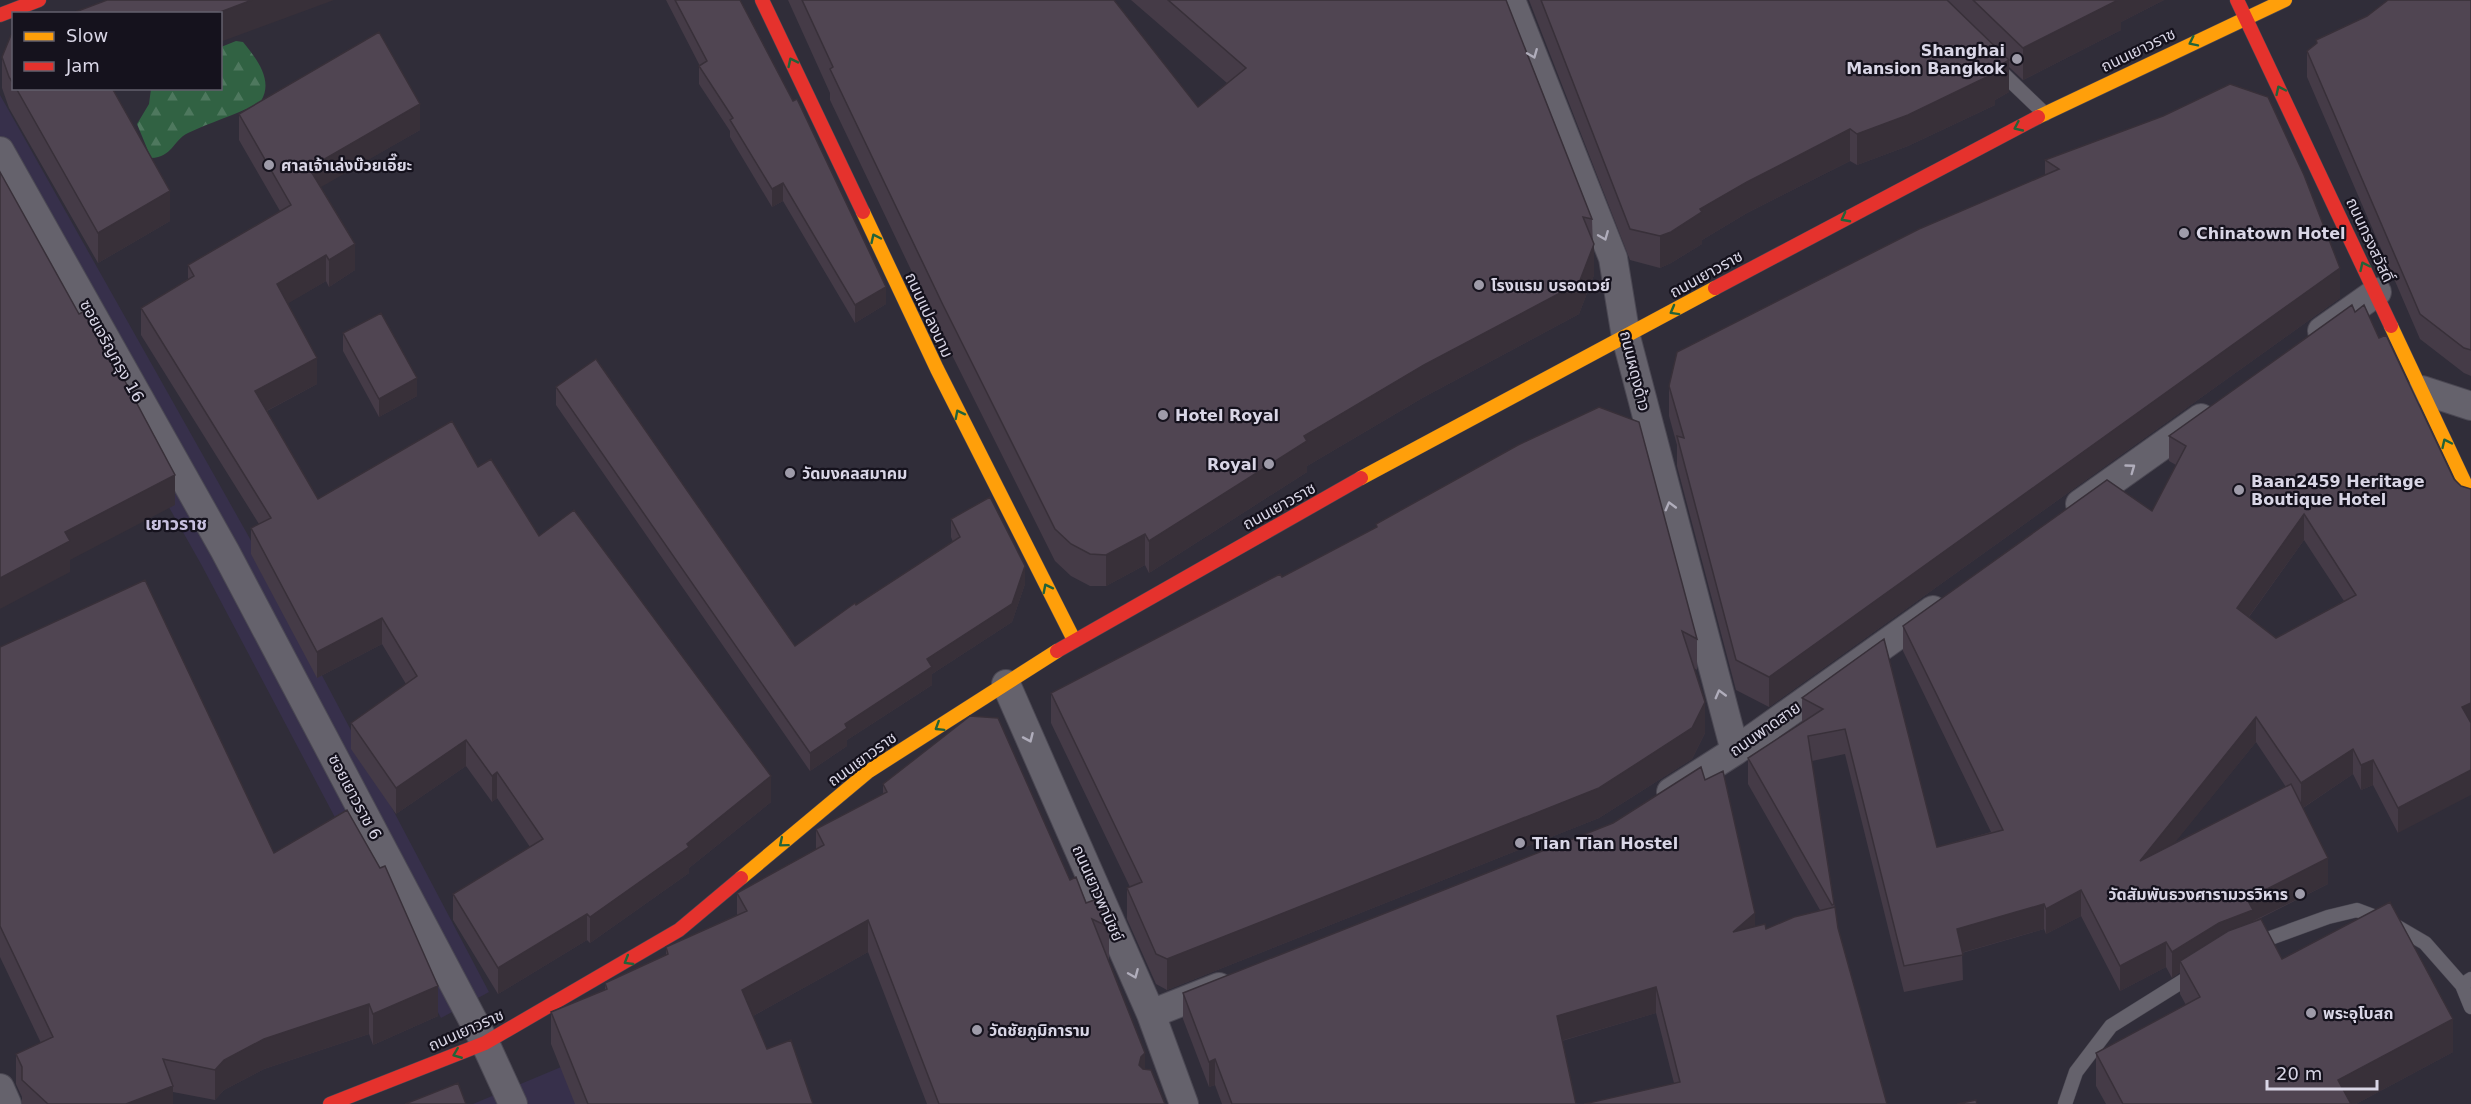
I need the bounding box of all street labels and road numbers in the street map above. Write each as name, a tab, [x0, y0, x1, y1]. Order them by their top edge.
street label: ถนนเยาวราช	[2098, 24, 2178, 76]
street label: ถนนทรงสวัสดิ์	[2342, 195, 2398, 285]
street label: ถนนเยาวราช	[1666, 246, 1746, 302]
street label: ถนนแปลงนาม	[901, 269, 957, 361]
street label: ซอยเจริญกรุง 16	[76, 296, 148, 406]
street label: ถนนผดุงด้าว	[1616, 329, 1654, 413]
street label: ถนนเยาวราช	[1239, 478, 1319, 534]
street label: ถนนพาดสาย	[1726, 698, 1804, 760]
street label: ถนนเยาวราช	[824, 728, 900, 790]
street label: ซอยเยาวราช 6	[325, 751, 385, 843]
street label: ถนนเยาวพานิชย์	[1068, 842, 1128, 944]
street label: ถนนเยาวราช	[425, 1005, 507, 1055]

